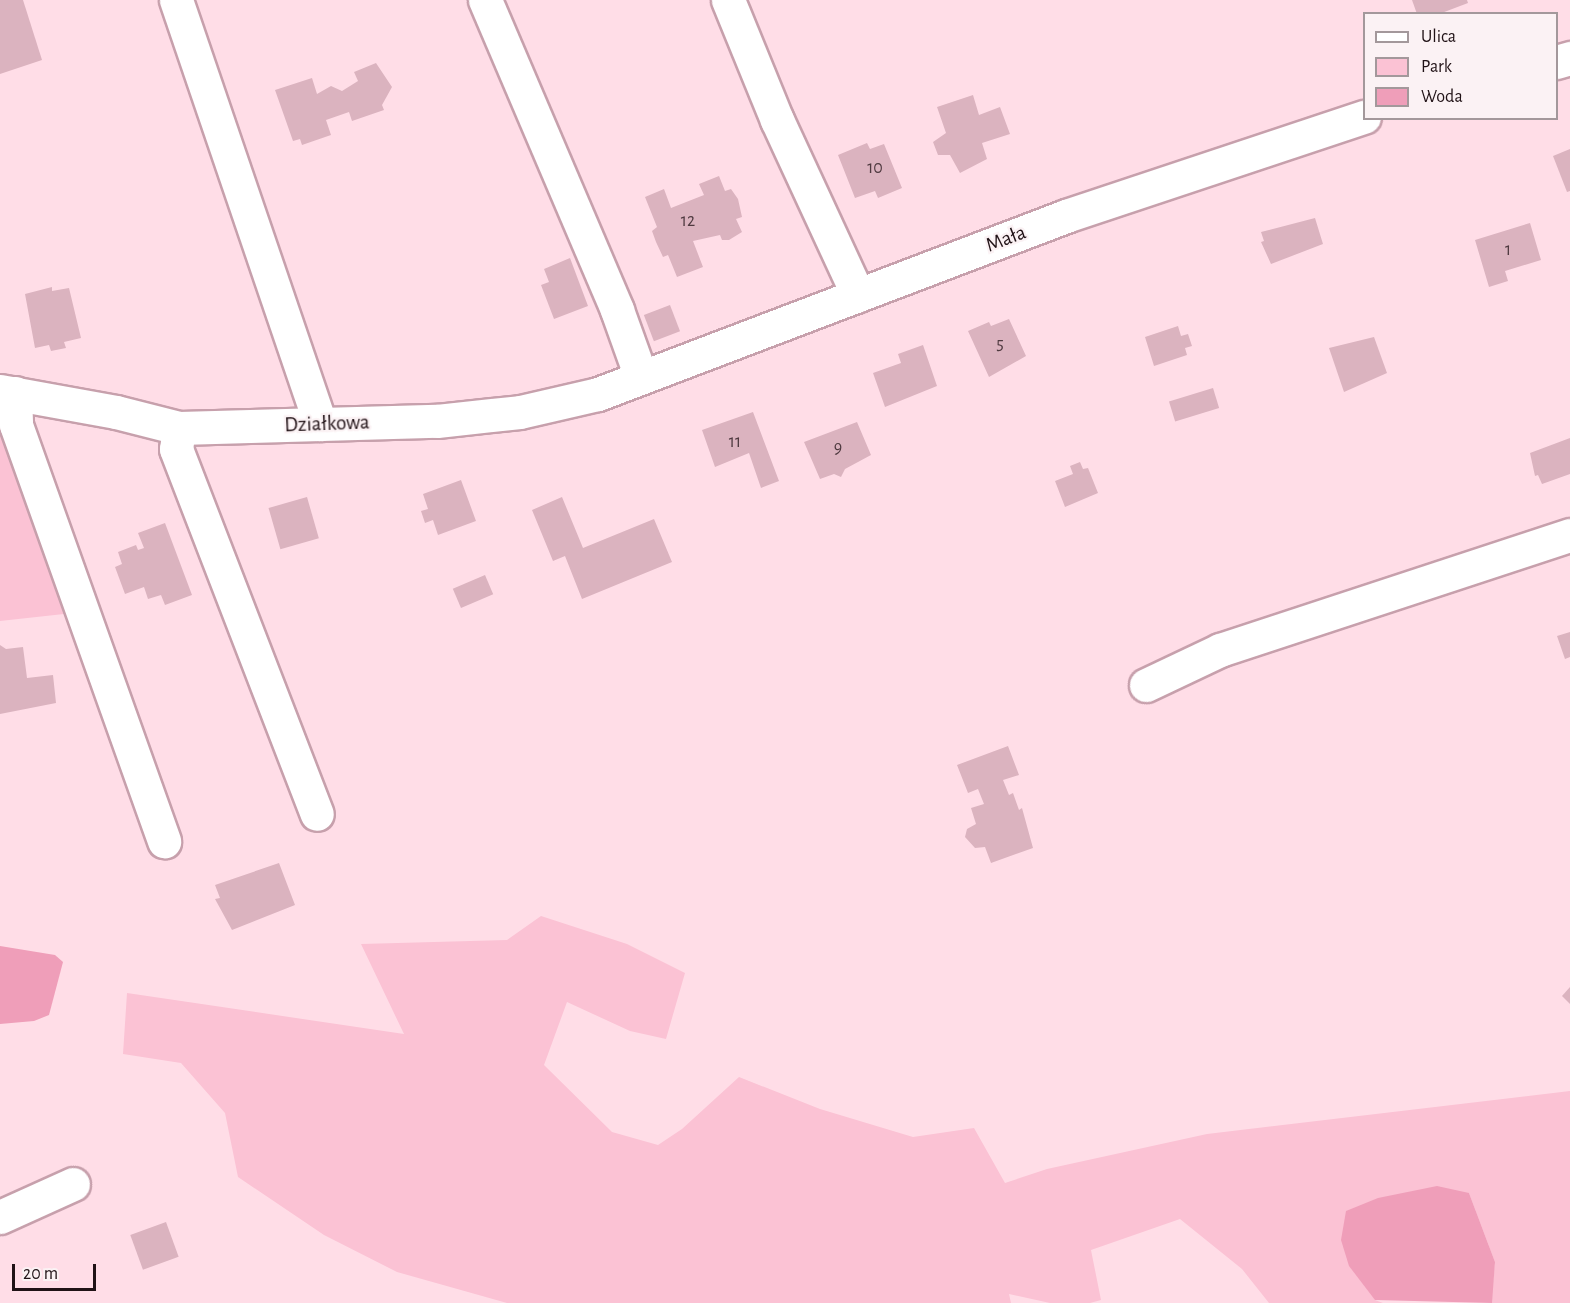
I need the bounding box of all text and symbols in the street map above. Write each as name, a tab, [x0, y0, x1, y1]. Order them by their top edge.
legend	[1363, 12, 1558, 120]
text: Ulica	[1421, 28, 1456, 46]
text: Park	[1421, 58, 1452, 76]
text: Woda	[1421, 88, 1463, 106]
house number: 10	[867, 157, 883, 179]
house number: 12	[681, 210, 695, 232]
street label: Mała	[982, 220, 1030, 258]
house number: 1	[1505, 239, 1511, 261]
house number: 5	[996, 333, 1004, 355]
street label: Działkowa	[284, 410, 370, 438]
house number: 11	[729, 431, 741, 453]
house number: 9	[834, 437, 842, 459]
scale bar	[15, 1252, 99, 1290]
text: 20 m	[23, 1265, 58, 1283]

